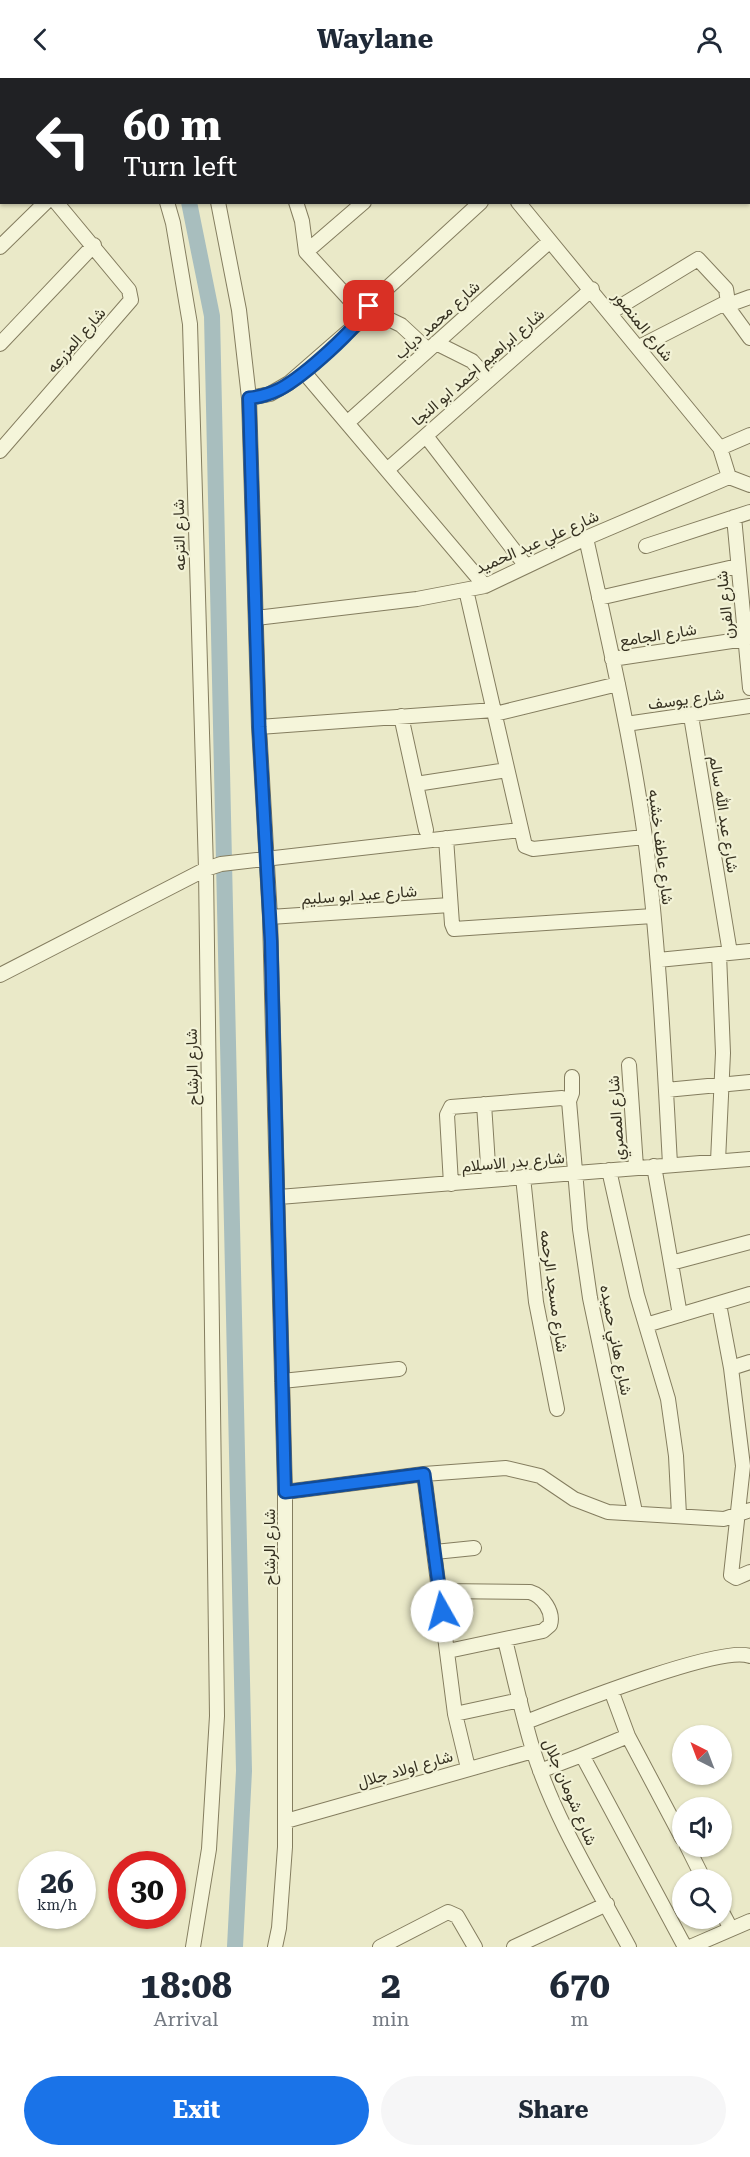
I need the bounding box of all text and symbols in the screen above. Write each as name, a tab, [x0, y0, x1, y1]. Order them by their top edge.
icon: back	[24, 23, 57, 56]
text: Waylane	[317, 23, 433, 55]
icon: person	[693, 23, 726, 56]
text: 60 m	[123, 101, 221, 150]
icon: left	[24, 102, 102, 180]
text: Turn left	[123, 151, 237, 183]
street label: شارع محمد دياب	[390, 277, 485, 365]
pin	[343, 280, 394, 331]
street label: شارع المنصور	[607, 286, 677, 366]
icon: arrive	[352, 289, 385, 322]
street label: شارع المزرعه	[42, 303, 111, 378]
street label: شارع ابراهيم احمد ابو النجا	[408, 304, 549, 431]
street label: شارع الترعه	[169, 499, 191, 571]
street label: شارع علي عبد الحميد	[472, 506, 603, 581]
street label: شارع الفرن	[712, 569, 740, 640]
street label: شارع الجامع	[618, 620, 698, 652]
street label: شارع يوسف	[647, 684, 726, 716]
street label: شارع عبد الله سالم	[703, 754, 743, 874]
street label: شارع عاطف خشبه	[643, 788, 678, 906]
street label: شارع عيد ابو سليم	[300, 881, 418, 911]
street label: شارع الرشاح	[182, 1028, 204, 1106]
street label: شارع المصري	[604, 1075, 632, 1161]
street label: شارع بدر الاسلام	[461, 1148, 566, 1178]
street label: شارع مسجد الرحمه	[534, 1229, 572, 1354]
street label: شارع هاني حميده	[592, 1283, 636, 1398]
street label: شارع الرشاح	[260, 1509, 281, 1586]
position arrow	[410, 1579, 474, 1643]
north arrow	[672, 1725, 732, 1785]
map controls	[672, 1725, 732, 1929]
street label: شارع شومان جلال	[537, 1736, 601, 1849]
street label: شارع اولاد جلال	[355, 1746, 455, 1794]
button: sound	[672, 1797, 732, 1857]
speed limit sign: 30	[108, 1851, 186, 1929]
text: 26	[40, 1865, 74, 1900]
button: search	[672, 1869, 732, 1929]
text: km/h	[37, 1896, 77, 1914]
text: 18:08	[140, 1965, 232, 2007]
text: 2	[381, 1965, 401, 2007]
text: 670	[550, 1965, 610, 2007]
text: Arrival	[153, 2007, 218, 2031]
text: min	[372, 2007, 409, 2031]
text: m	[571, 2007, 589, 2031]
button: Exit	[24, 2076, 369, 2145]
button: Share	[381, 2076, 726, 2145]

